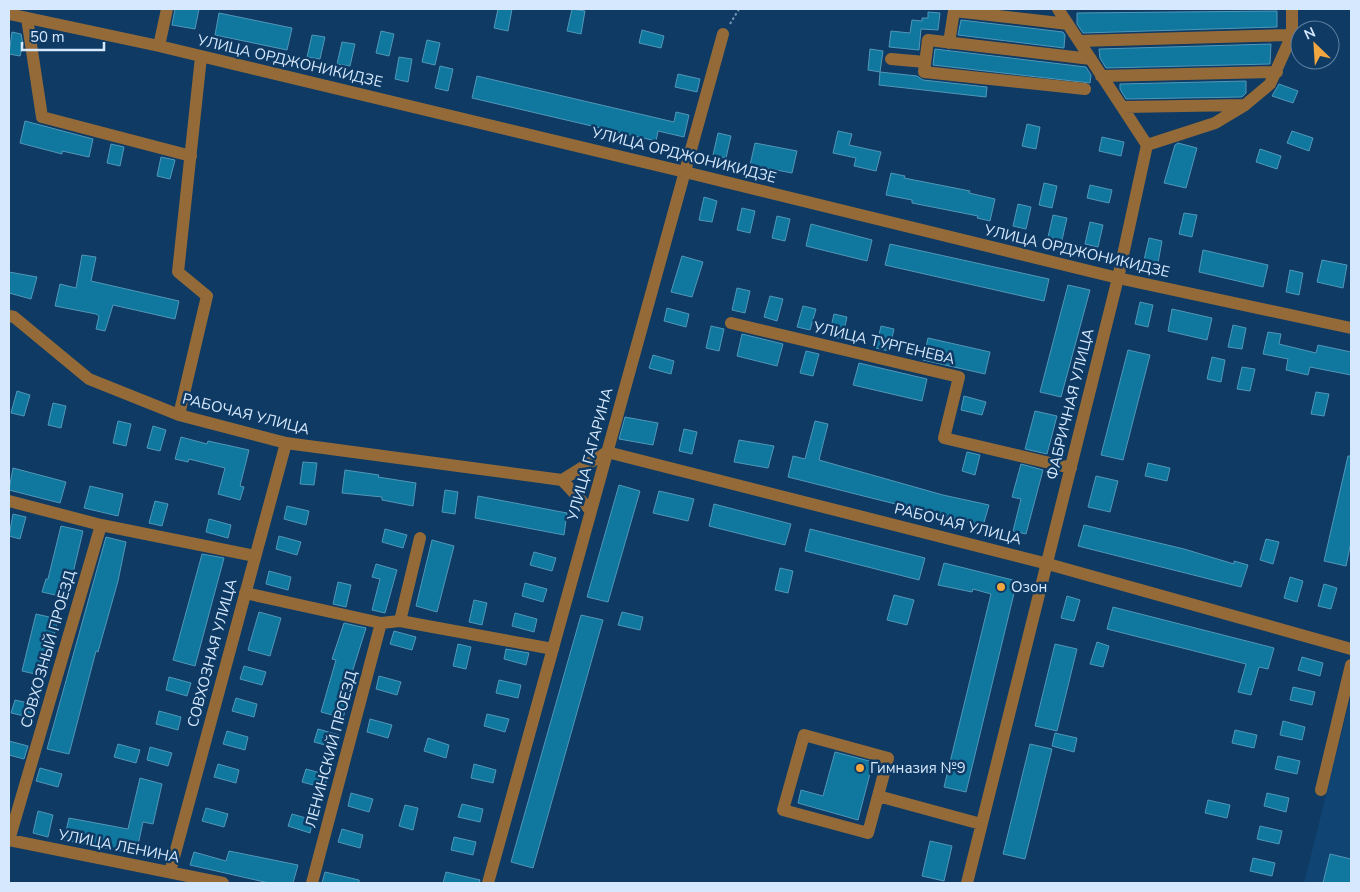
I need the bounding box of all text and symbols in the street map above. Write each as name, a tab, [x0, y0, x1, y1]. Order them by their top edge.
scale bar	[22, 20, 105, 52]
north arrow	[1290, 20, 1340, 70]
text: N	[1301, 23, 1318, 44]
text: 50 m	[30, 27, 65, 47]
street label: УЛИЦА ОРДЖОНИКИДЗЕ	[194, 30, 385, 92]
street label: УЛИЦА ОРДЖОНИКИДЗЕ	[589, 122, 778, 188]
street label: УЛИЦА ОРДЖОНИКИДЗЕ	[981, 220, 1172, 282]
street label: УЛИЦА ТУРГЕНЕВА	[810, 317, 957, 369]
street label: ФАБРИЧНАЯ УЛИЦА	[1042, 326, 1098, 482]
street label: УЛИЦА ГАГАРИНА	[562, 385, 617, 524]
street label: РАБОЧАЯ УЛИЦА	[180, 389, 312, 439]
street label: РАБОЧАЯ УЛИЦА	[892, 499, 1024, 549]
street label: СОВХОЗНЫЙ ПРОЕЗД	[16, 567, 80, 730]
street label: СОВХОЗНАЯ УЛИЦА	[183, 577, 241, 729]
place label: Озон	[1011, 577, 1047, 597]
marker: Озон	[995, 581, 1007, 593]
street label: ЛЕНИНСКИЙ ПРОЕЗД	[300, 668, 362, 830]
place label: Гимназия №9	[870, 758, 966, 778]
marker: Гимназия №9	[854, 762, 866, 774]
street label: УЛИЦА ЛЕНИНА	[56, 824, 181, 868]

